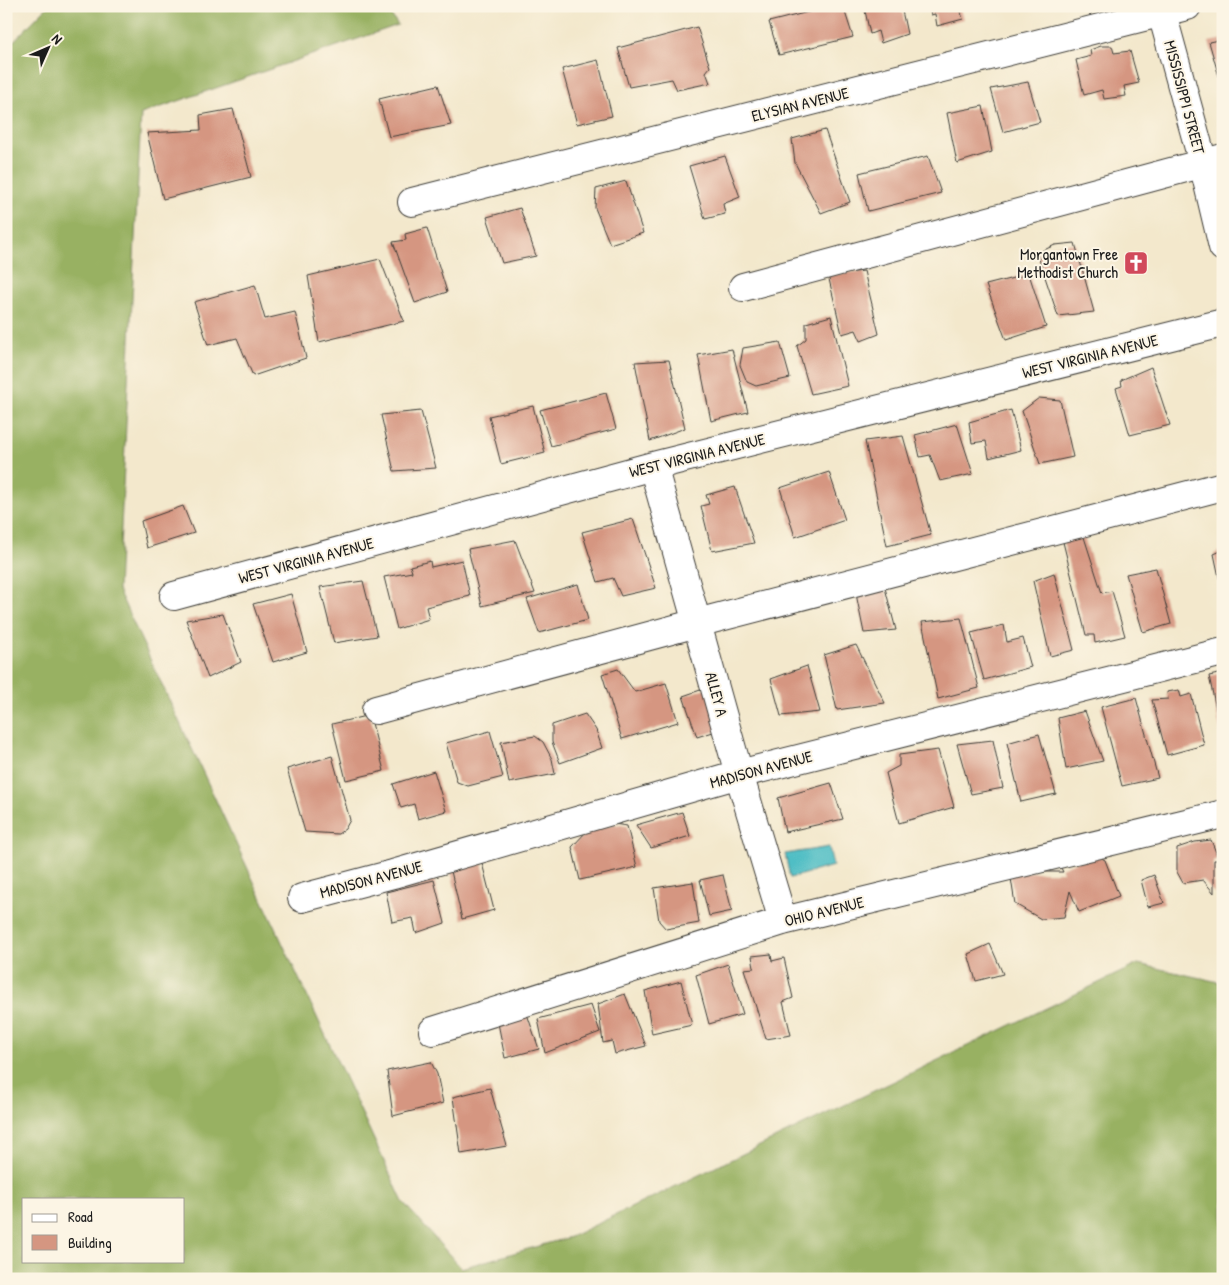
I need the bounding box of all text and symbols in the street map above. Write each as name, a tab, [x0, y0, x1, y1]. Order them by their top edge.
north arrow	[22, 22, 72, 72]
text: N	[48, 29, 67, 48]
street label: MISSISSIPPI STREET	[1159, 38, 1211, 157]
street label: ELYSIAN AVENUE	[749, 81, 851, 127]
place label: Morgantown Free Methodist Church	[1017, 243, 1119, 283]
church icon: Morgantown Free Methodist Church	[1123, 250, 1149, 276]
street label: WEST VIRGINIA AVENUE	[1020, 329, 1160, 383]
street label: WEST VIRGINIA AVENUE	[627, 428, 767, 482]
street label: WEST VIRGINIA AVENUE	[236, 531, 376, 589]
street label: ALLEY A	[701, 669, 734, 719]
street label: MADISON AVENUE	[707, 745, 815, 793]
street label: MADISON AVENUE	[317, 855, 425, 903]
street label: OHIO AVENUE	[782, 891, 866, 931]
legend	[22, 1198, 185, 1262]
text: Road	[68, 1206, 93, 1227]
text: Building	[68, 1232, 112, 1253]

